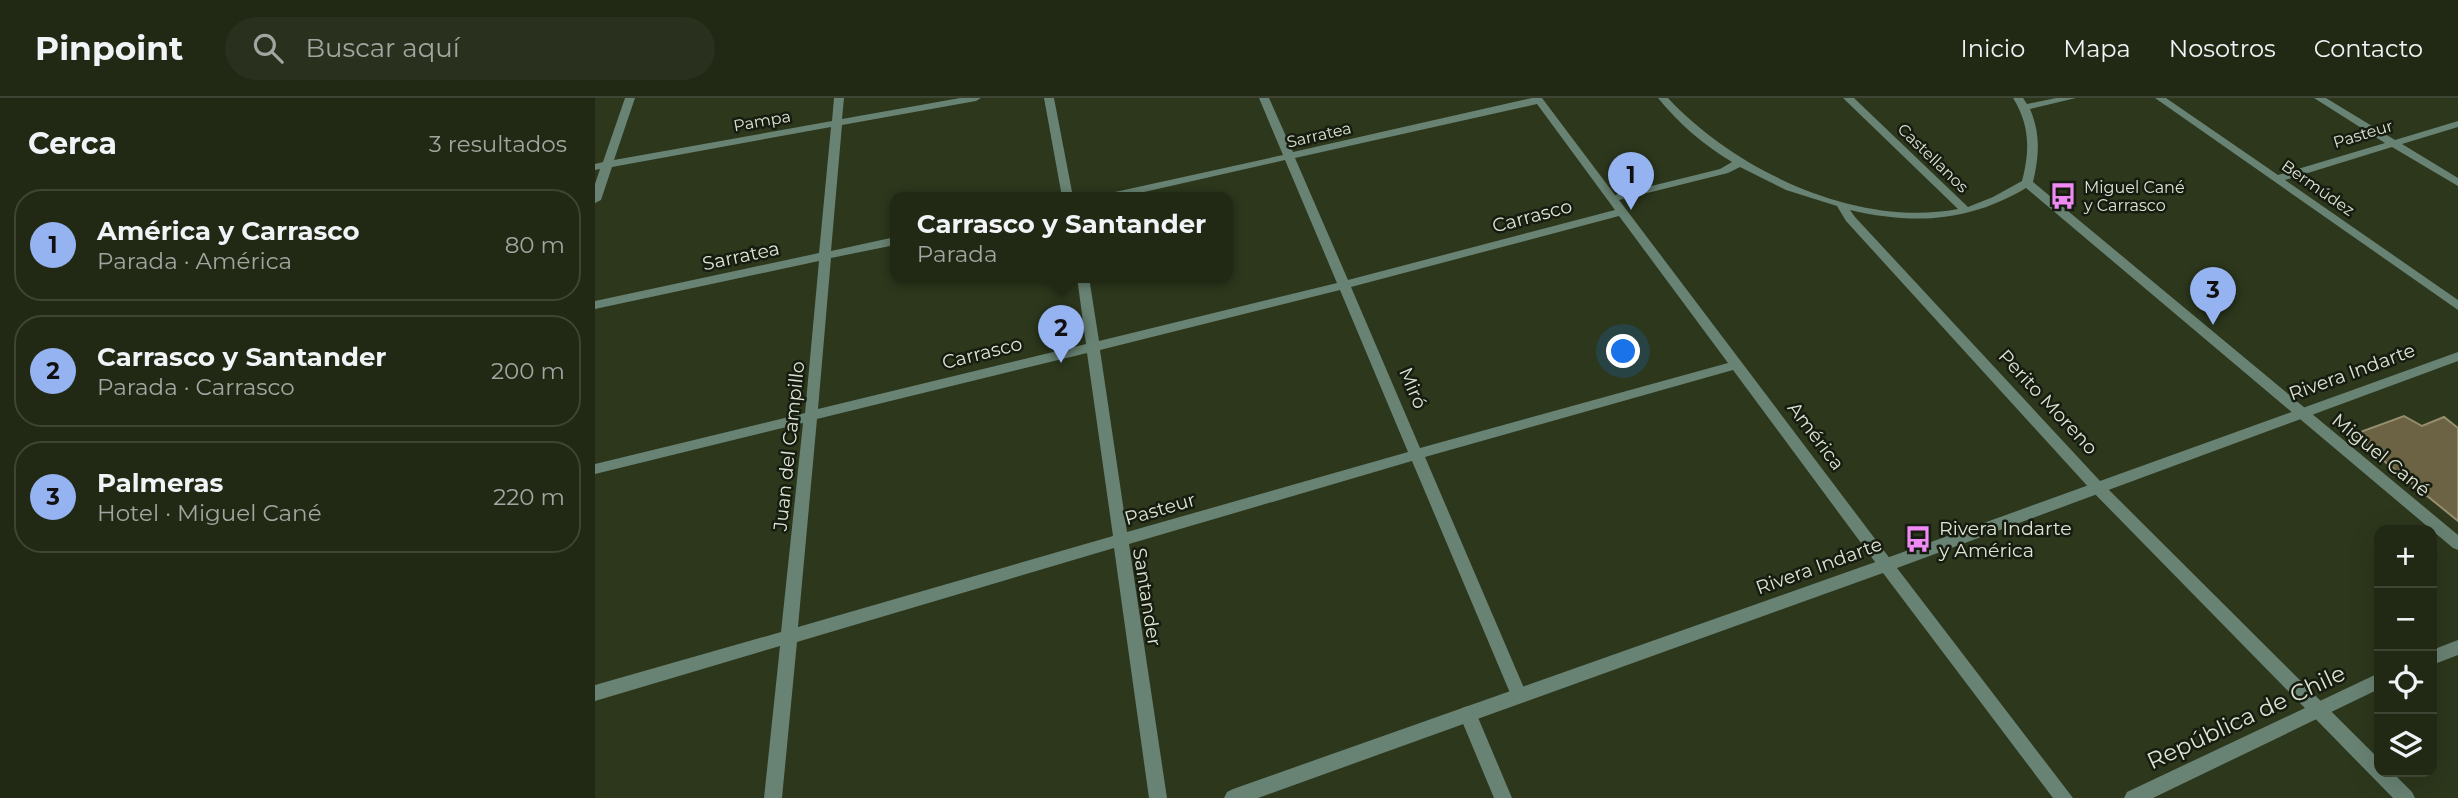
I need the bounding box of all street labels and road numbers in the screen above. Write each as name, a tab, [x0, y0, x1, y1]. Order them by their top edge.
street label: Pampa	[732, 107, 792, 135]
street label: Pasteur	[2331, 116, 2395, 152]
street label: Sarratea	[1285, 118, 1353, 152]
street label: Castellanos	[1894, 120, 1972, 197]
street label: Bermúdez	[2278, 156, 2358, 220]
street label: Carrasco	[1490, 194, 1575, 238]
street label: Sarratea	[700, 237, 782, 275]
street label: Carrasco	[940, 332, 1025, 374]
street label: Rivera Indarte	[2286, 338, 2418, 406]
street label: Perito Moreno	[1993, 345, 2103, 459]
street label: Juan del Campillo	[769, 360, 809, 533]
street label: Miró	[1394, 364, 1432, 412]
street label: América	[1783, 397, 1849, 475]
street label: Miguel Cané	[2327, 408, 2435, 502]
street label: Pasteur	[1122, 488, 1198, 530]
street label: Rivera Indarte	[1753, 532, 1885, 600]
street label: Santander	[1128, 546, 1166, 648]
street label: República de Chile	[2142, 659, 2350, 775]

